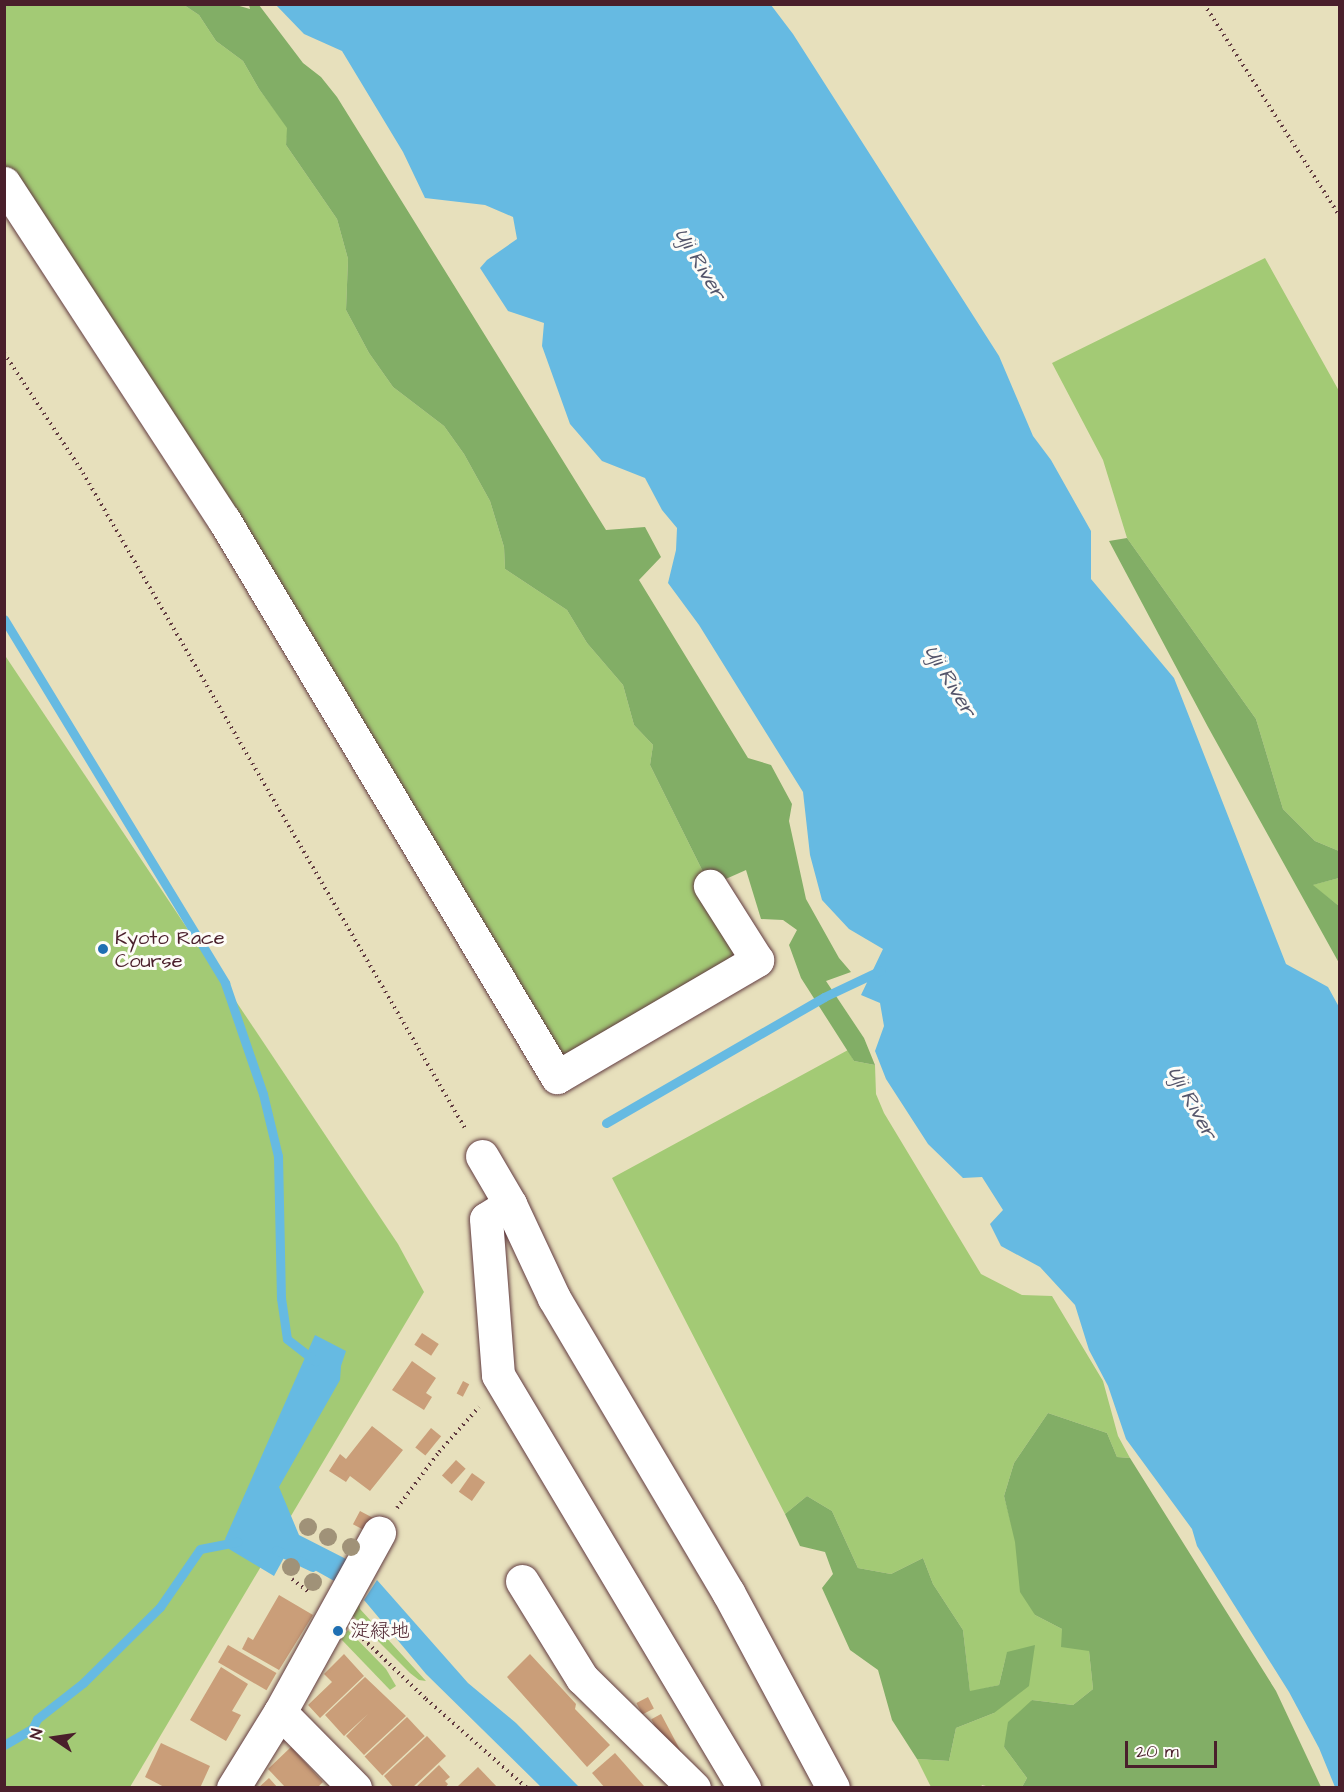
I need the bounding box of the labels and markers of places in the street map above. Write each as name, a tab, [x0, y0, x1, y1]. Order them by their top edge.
place label: Kyoto Race Course	[115, 926, 225, 973]
marker: Kyoto Race Course	[96, 942, 110, 956]
place label: 淀緑地	[350, 1619, 410, 1643]
marker: 淀緑地	[331, 1624, 345, 1638]

